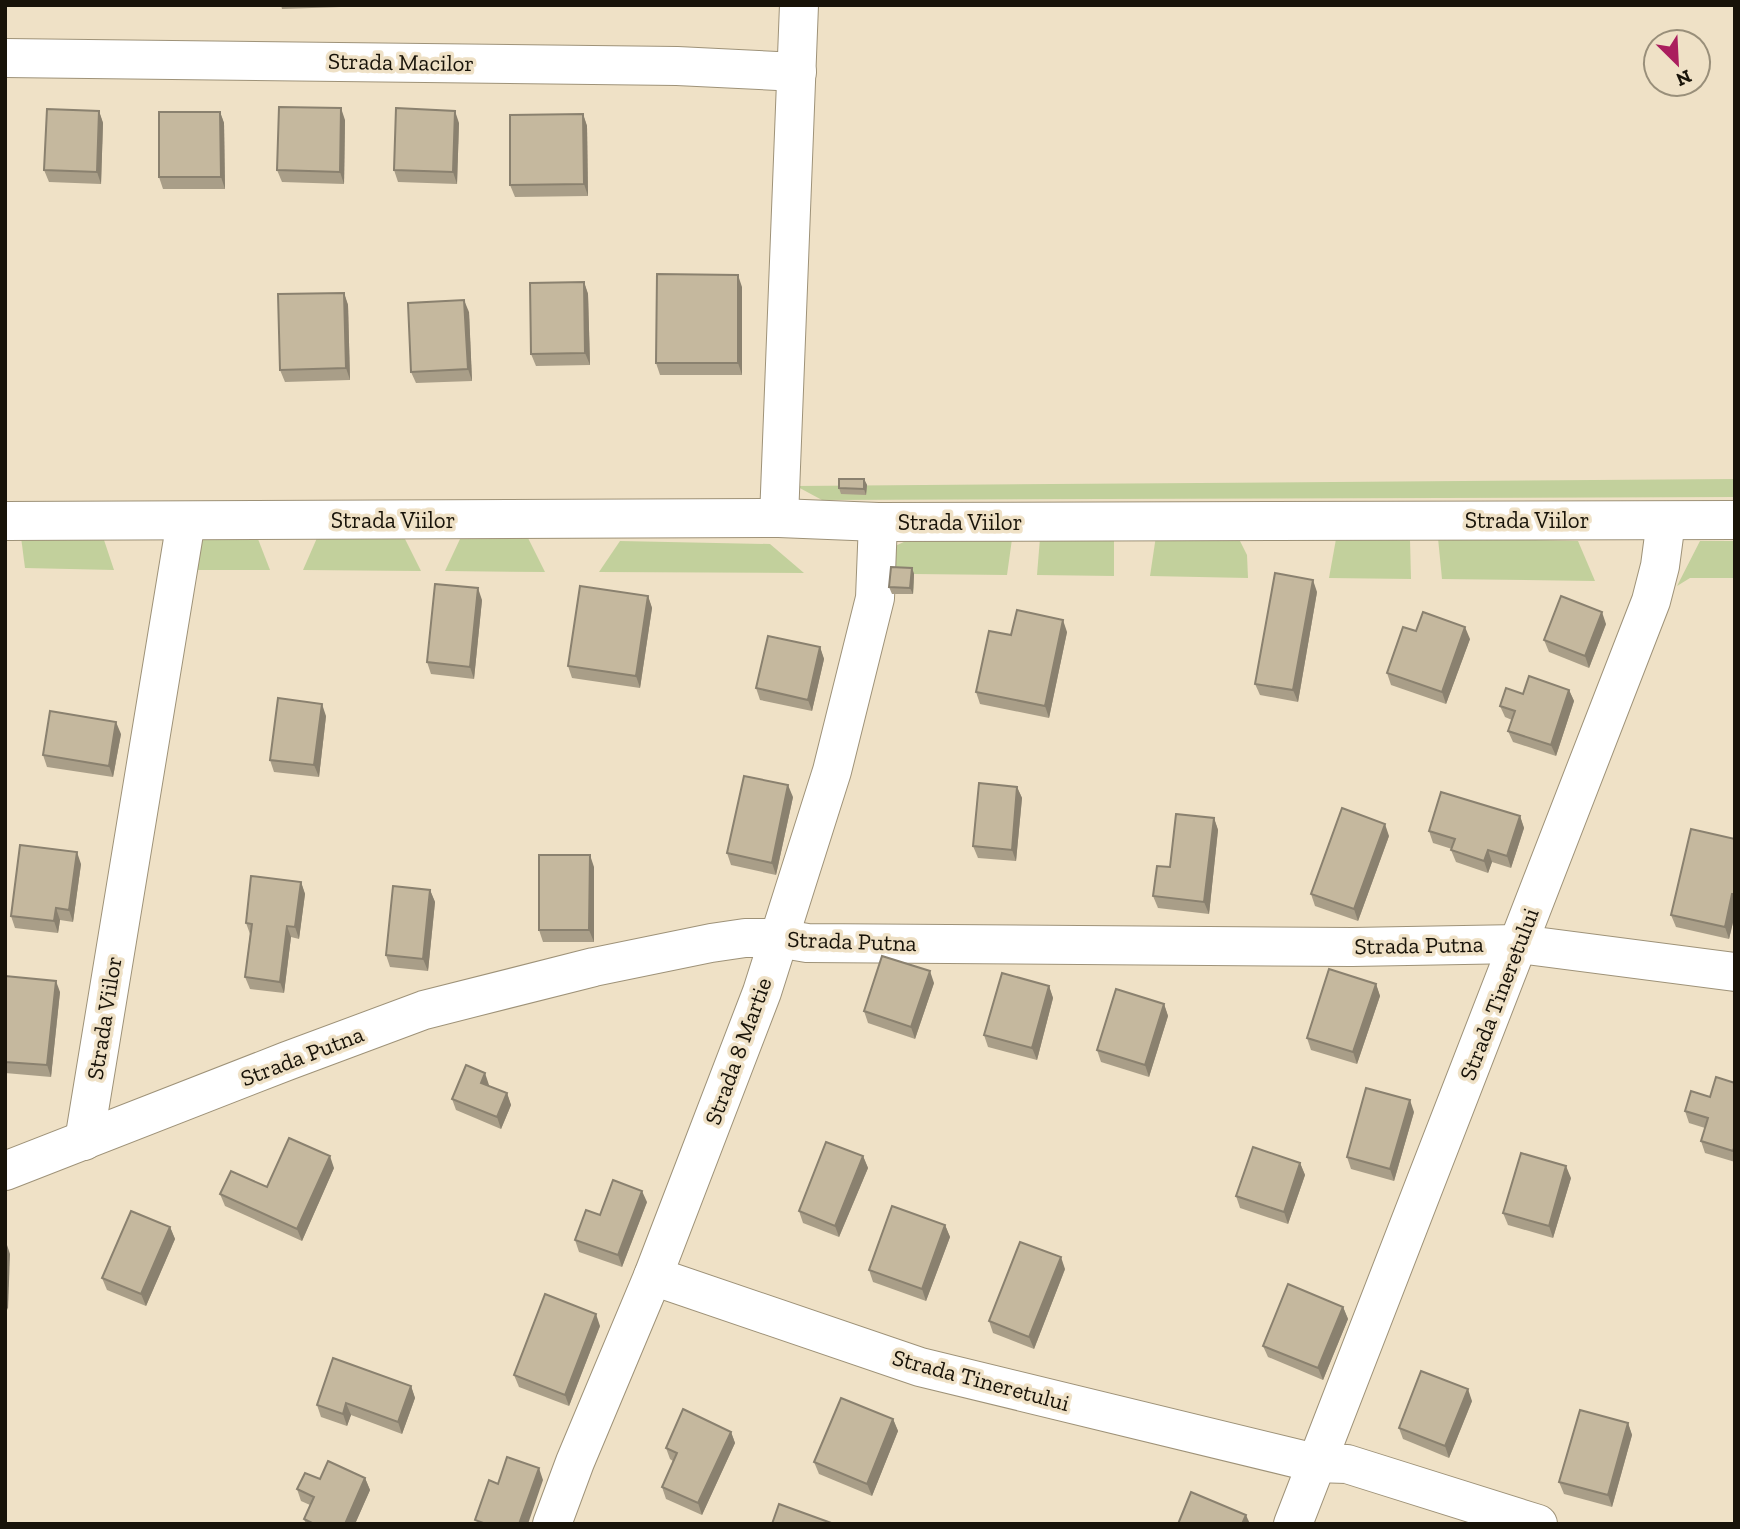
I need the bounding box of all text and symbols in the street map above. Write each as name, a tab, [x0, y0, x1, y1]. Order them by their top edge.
north arrow	[1642, 28, 1712, 98]
street label: Strada Macilor	[328, 47, 474, 77]
text: N	[1672, 65, 1695, 92]
street label: Strada Viilor	[331, 506, 455, 534]
street label: Strada Viilor	[1465, 506, 1589, 534]
street label: Strada Viilor	[898, 508, 1022, 536]
street label: Strada Tineretului	[1453, 904, 1545, 1084]
street label: Strada Putna	[787, 925, 917, 957]
street label: Strada Putna	[1354, 930, 1484, 960]
street label: Strada Viilor	[80, 954, 128, 1082]
street label: Strada 8 Martie	[698, 974, 778, 1128]
street label: Strada Putna	[237, 1020, 367, 1092]
street label: Strada Tineretului	[889, 1343, 1073, 1417]

